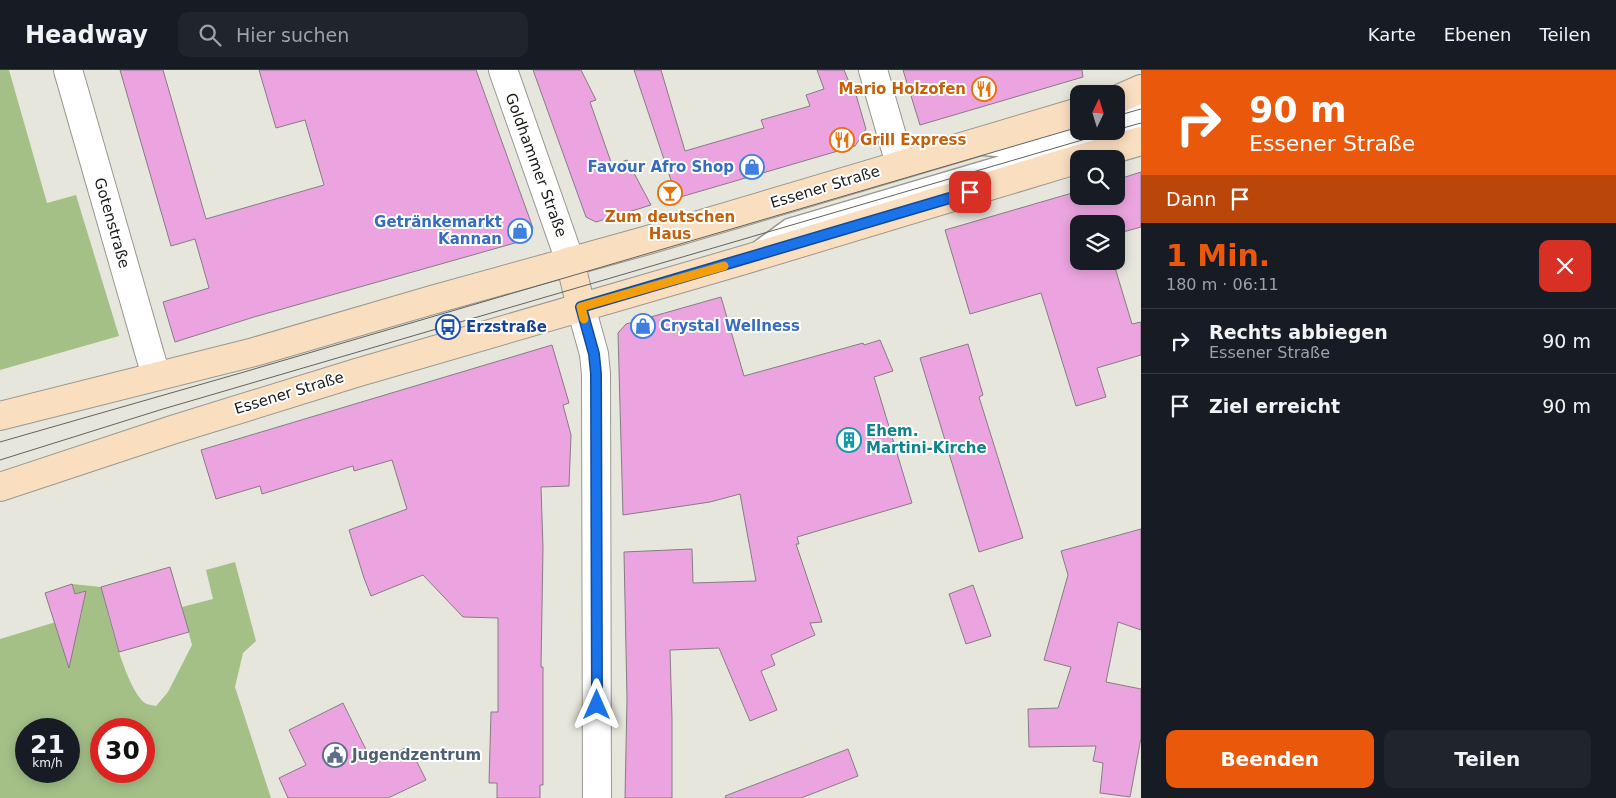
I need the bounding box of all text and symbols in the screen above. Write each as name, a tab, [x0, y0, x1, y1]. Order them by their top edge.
search box	[178, 12, 528, 57]
text: Headway	[25, 21, 148, 49]
icon: search	[196, 21, 224, 49]
text: Hier suchen	[236, 24, 349, 46]
text: Karte	[1368, 24, 1416, 45]
text: Ebenen	[1444, 24, 1512, 45]
text: Teilen	[1540, 24, 1591, 45]
restaurant icon: Mario Holzofen	[971, 76, 997, 102]
place label: Mario Holzofen	[838, 80, 966, 98]
north arrow	[1070, 85, 1125, 140]
map controls	[1070, 85, 1125, 270]
street label: Goldhammer Straße	[502, 90, 570, 240]
icon: right	[1166, 90, 1231, 155]
text: 90 m	[1249, 90, 1346, 130]
restaurant icon: Grill Express	[829, 127, 855, 153]
place label: Grill Express	[860, 131, 967, 149]
text: Essener Straße	[1249, 131, 1415, 156]
button: search	[1070, 150, 1125, 205]
shop icon: Favour Afro Shop	[739, 154, 765, 180]
place label: Favour Afro Shop	[588, 158, 734, 176]
street label: Essener Straße	[768, 162, 882, 212]
pin	[949, 171, 991, 213]
street label: Gotenstraße	[91, 176, 133, 270]
icon: arrive	[956, 178, 984, 206]
bar icon: Zum deutschen Haus	[657, 180, 683, 206]
icon: arrive	[1226, 185, 1254, 213]
text: Dann	[1166, 188, 1216, 210]
place label: Zum deutschen Haus	[605, 208, 735, 243]
place label: Getränkemarkt Kannan	[374, 213, 502, 248]
button: layers	[1070, 215, 1125, 270]
shop icon: Getränkemarkt Kannan	[507, 218, 533, 244]
text: 1 Min.	[1166, 238, 1270, 273]
button: close	[1539, 240, 1591, 292]
text: 180 m · 06:11	[1166, 275, 1279, 294]
shop icon: Crystal Wellness	[630, 313, 656, 339]
bus stop icon: Erzstraße	[435, 314, 461, 340]
place label: Crystal Wellness	[660, 317, 800, 335]
place label: Erzstraße	[466, 318, 547, 336]
text: Rechts abbiegen	[1209, 321, 1388, 343]
icon: right	[1166, 327, 1194, 355]
text: 90 m	[1542, 330, 1591, 352]
text: Essener Straße	[1209, 343, 1330, 362]
street label: Essener Straße	[232, 368, 346, 418]
icon: arrive	[1166, 392, 1194, 420]
text: Ziel erreicht	[1209, 395, 1340, 417]
text: 90 m	[1542, 395, 1591, 417]
place label: Ehem. Martini-Kirche	[866, 422, 987, 457]
building icon: Ehem. Martini-Kirche	[836, 427, 862, 453]
position arrow	[570, 678, 622, 730]
speed limit sign: 30	[90, 718, 155, 783]
text: 21	[30, 730, 65, 759]
button: Beenden	[1166, 730, 1374, 788]
button: Teilen	[1384, 730, 1591, 788]
public building icon: Jugendzentrum	[322, 742, 348, 768]
place label: Jugendzentrum	[351, 746, 481, 764]
text: km/h	[32, 756, 63, 770]

